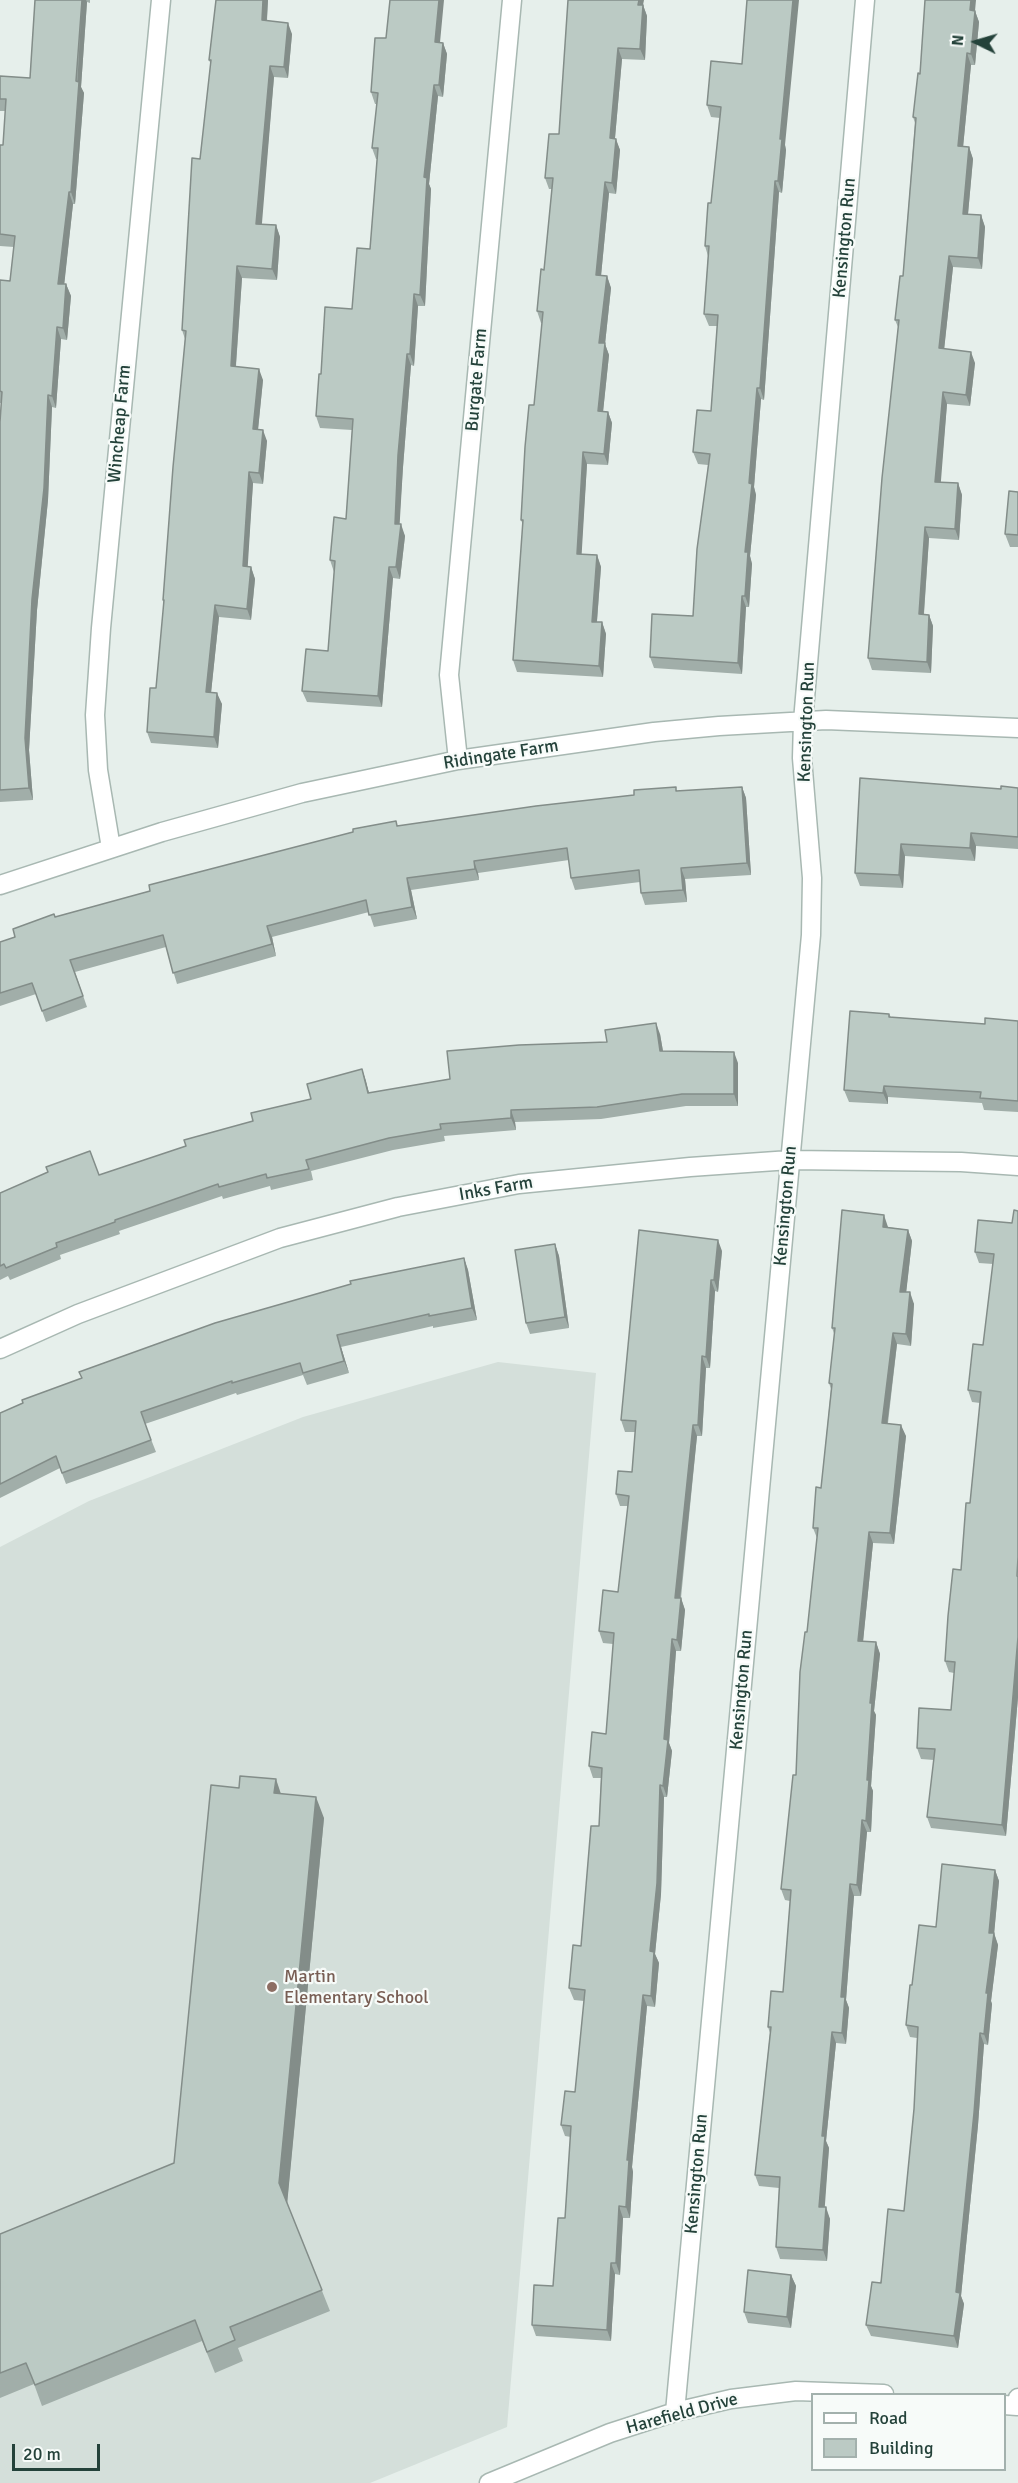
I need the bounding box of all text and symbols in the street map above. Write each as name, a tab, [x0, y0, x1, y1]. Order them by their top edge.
north arrow	[946, 12, 1006, 72]
text: N	[948, 34, 969, 47]
street label: Kensington Run	[829, 177, 861, 299]
street label: Burgate Farm	[462, 327, 492, 433]
street label: Wincheap Farm	[104, 364, 136, 484]
street label: Kensington Run	[794, 661, 820, 783]
street label: Ridingate Farm	[442, 735, 560, 775]
street label: Kensington Run	[770, 1145, 802, 1267]
street label: Inks Farm	[457, 1172, 535, 1206]
street label: Kensington Run	[726, 1629, 758, 1751]
place label: Martin Elementary School	[284, 1966, 429, 2008]
marker: Martin Elementary School	[265, 1980, 279, 1994]
street label: Kensington Run	[681, 2113, 713, 2235]
street label: Harefield Drive	[624, 2389, 740, 2439]
legend	[811, 2393, 1006, 2471]
text: Road	[869, 2407, 908, 2429]
scale bar	[15, 2432, 104, 2470]
text: Building	[869, 2437, 933, 2459]
text: 20 m	[23, 2443, 61, 2465]

